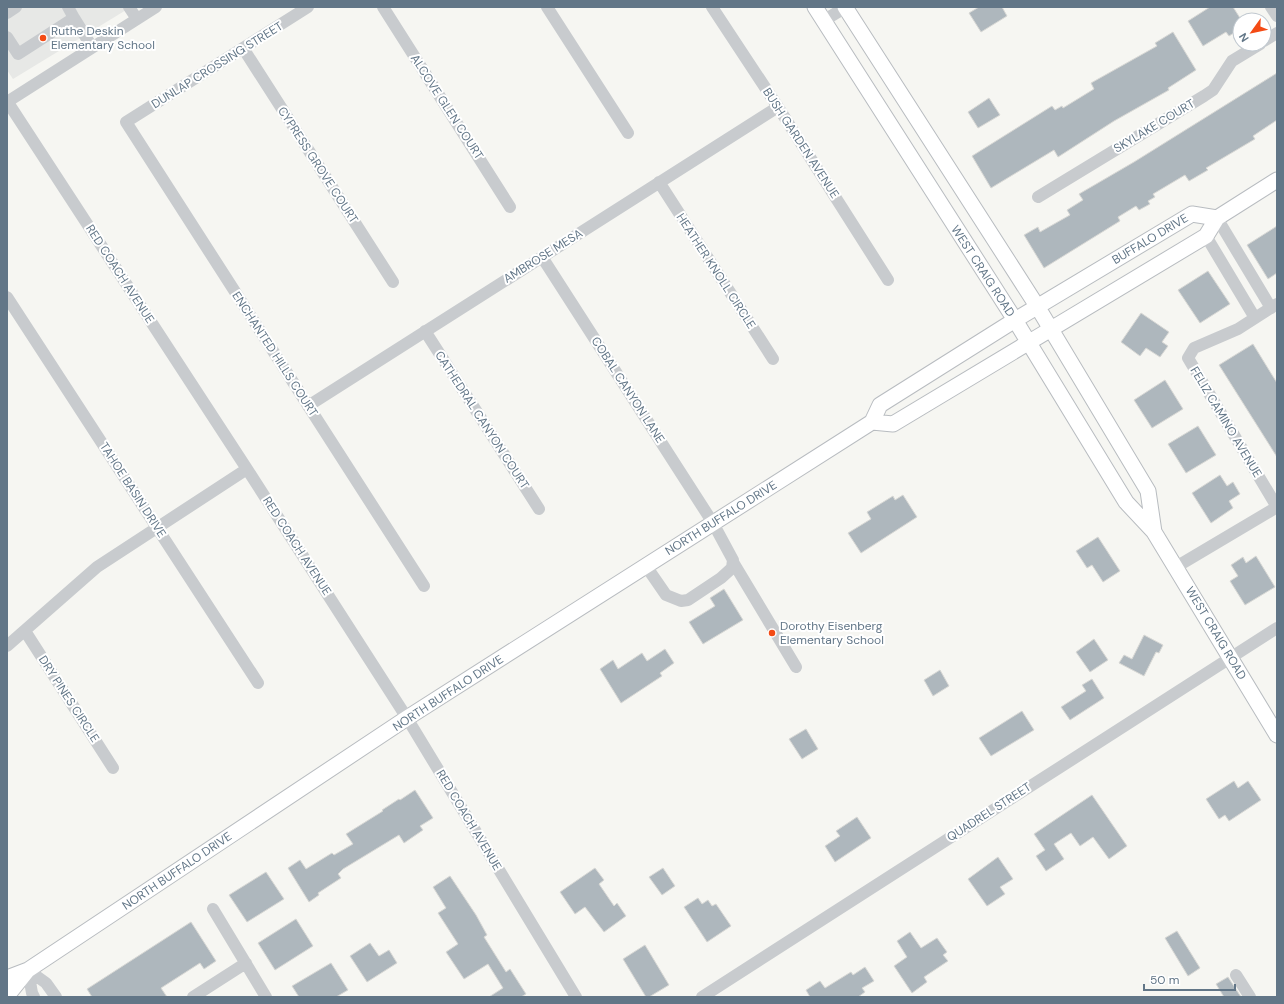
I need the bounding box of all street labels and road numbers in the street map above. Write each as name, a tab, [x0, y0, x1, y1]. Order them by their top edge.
street label: DUNLAP CROSSING STREET	[148, 18, 286, 112]
street label: ALCOVE GLEN COURT	[407, 51, 487, 163]
street label: BUSH GARDEN AVENUE	[759, 85, 843, 201]
street label: SKYLAKE COURT	[1111, 95, 1198, 157]
street label: CYPRESS GROVE COURT	[274, 104, 362, 227]
street label: HEATHER KNOLL CIRCLE	[673, 210, 759, 332]
street label: BUFFALO DRIVE	[1109, 210, 1191, 268]
street label: RED COACH AVENUE	[82, 222, 158, 327]
street label: WEST CRAIG ROAD	[947, 222, 1019, 320]
street label: AMBROSE MESA	[500, 225, 586, 287]
street label: ENCHANTED HILLS COURT	[229, 288, 322, 420]
street label: COBAL CANYON LANE	[588, 334, 668, 446]
street label: CATHEDRAL CANYON COURT	[431, 348, 533, 492]
street label: FELIZ CAMINO AVENUE	[1187, 364, 1266, 481]
street label: TAHOE BASIN DRIVE	[96, 439, 170, 541]
street label: NORTH BUFFALO DRIVE	[662, 477, 780, 559]
street label: RED COACH AVENUE	[259, 494, 335, 599]
street label: WEST CRAIG ROAD	[1182, 583, 1250, 683]
street label: NORTH BUFFALO DRIVE	[390, 651, 507, 735]
street label: DRY PINES CIRCLE	[35, 653, 103, 746]
street label: RED COACH AVENUE	[433, 767, 505, 873]
street label: QUADREL STREET	[944, 779, 1034, 845]
street label: NORTH BUFFALO DRIVE	[119, 828, 235, 914]

